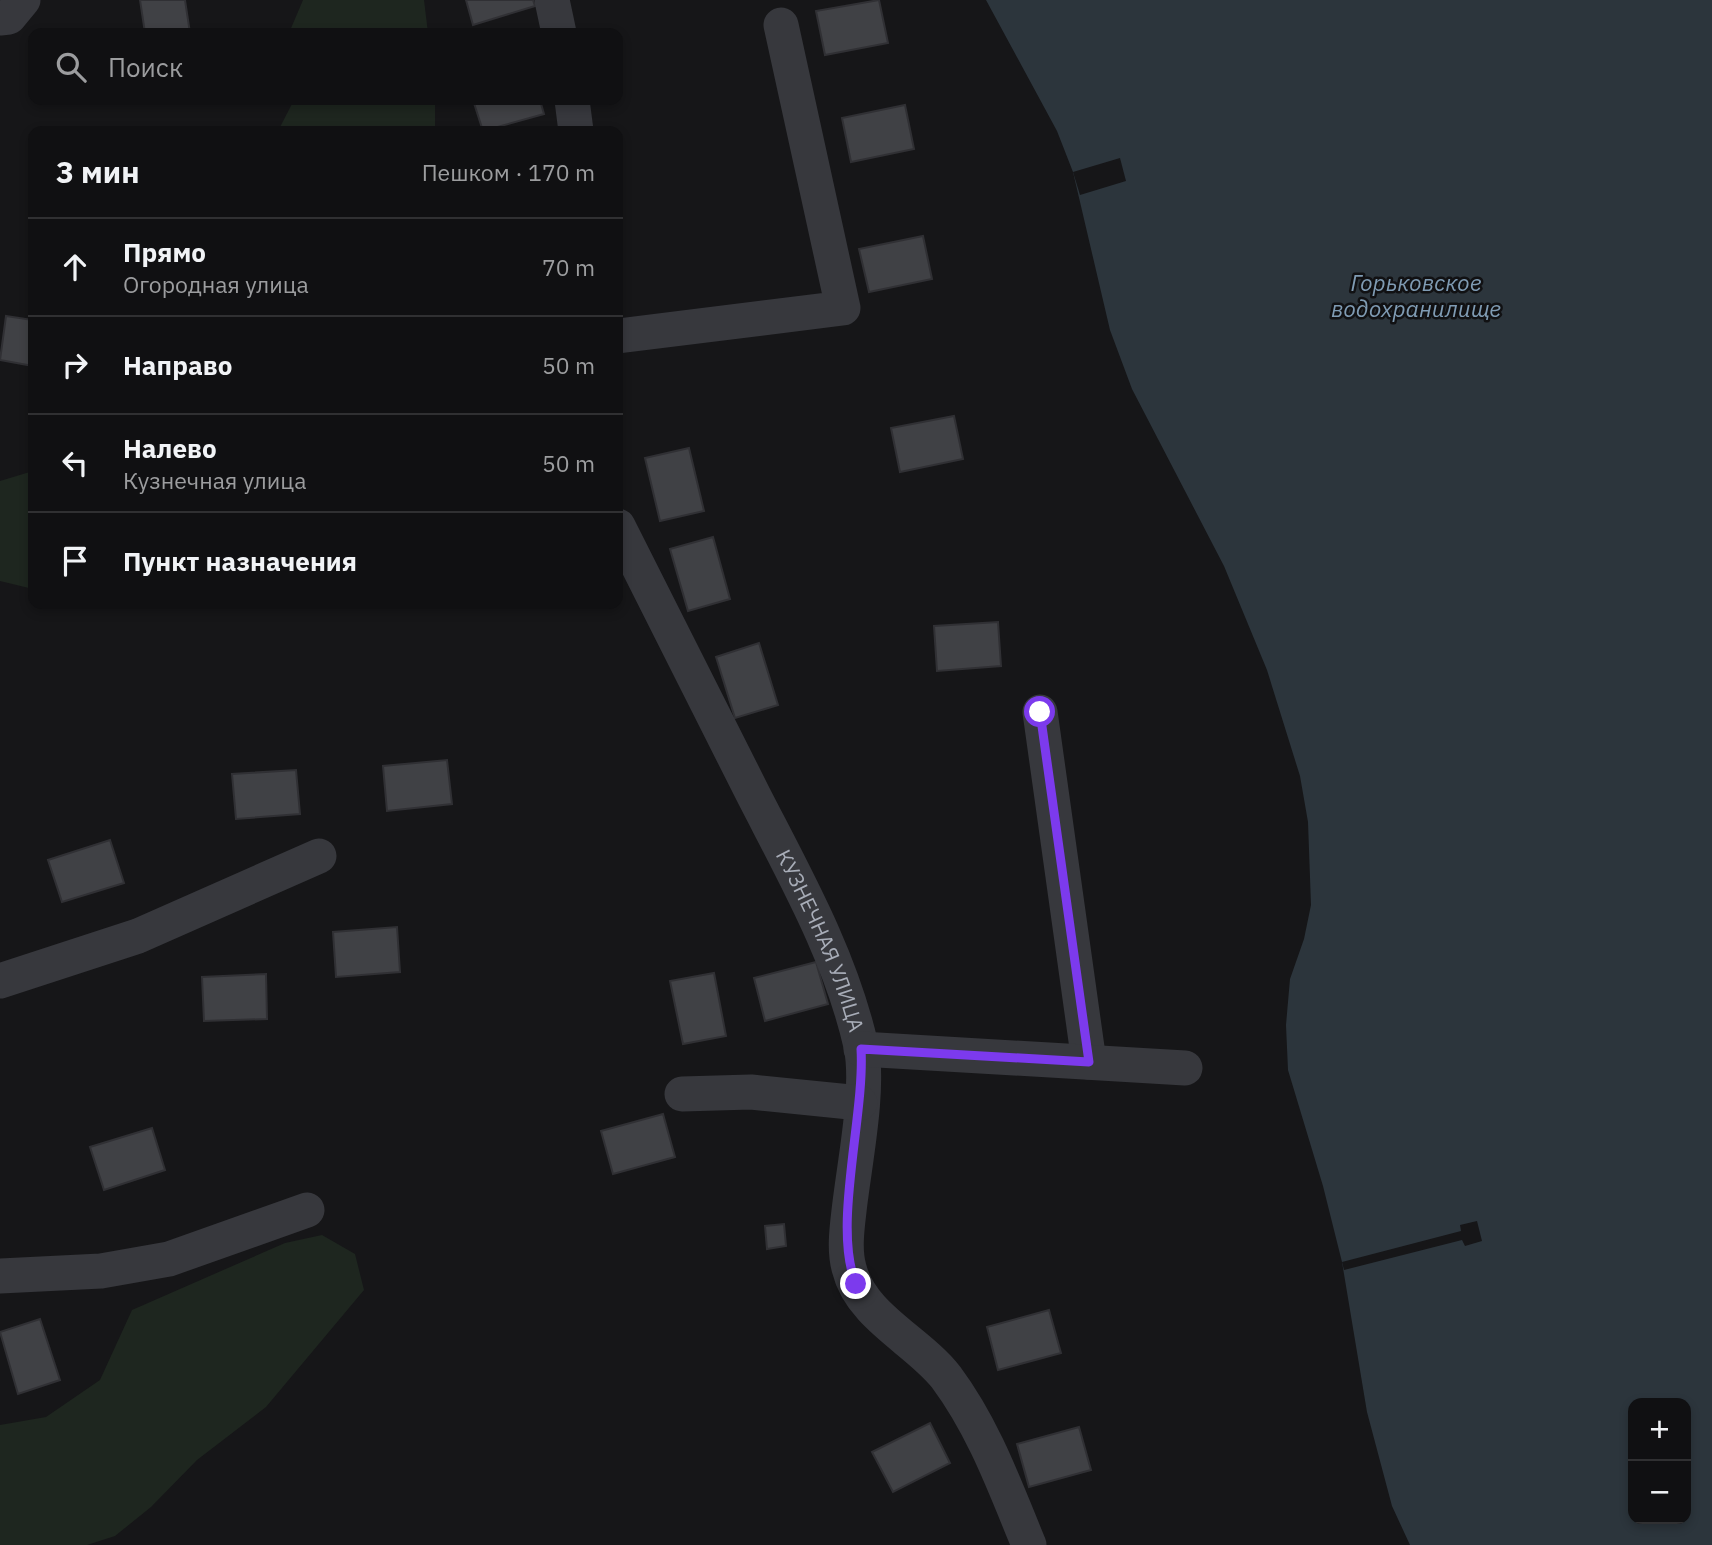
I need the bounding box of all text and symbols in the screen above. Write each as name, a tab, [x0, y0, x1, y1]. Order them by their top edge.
search box	[28, 28, 623, 105]
icon: search	[52, 48, 90, 86]
text: Поиск	[108, 50, 183, 84]
text: 3 мин	[56, 152, 140, 191]
text: Пешком · 170 m	[422, 157, 595, 187]
text: Прямо	[123, 235, 206, 269]
icon: ahead	[56, 248, 94, 286]
text: 70 m	[542, 252, 595, 282]
water label: Горьковское водохранилище	[1331, 267, 1501, 323]
text: Огородная улица	[123, 269, 309, 299]
icon: right	[56, 346, 94, 384]
text: Направо	[123, 348, 232, 382]
text: 50 m	[542, 350, 595, 380]
text: Налево	[123, 431, 217, 465]
icon: left	[56, 444, 94, 482]
text: 50 m	[542, 448, 595, 478]
text: Кузнечная улица	[123, 465, 306, 495]
icon: arrive	[56, 542, 94, 580]
text: Пункт назначения	[123, 544, 357, 578]
route start	[1024, 696, 1055, 727]
street label: КУЗНЕЧНАЯ УЛИЦА	[770, 845, 871, 1035]
route end	[840, 1268, 871, 1299]
map controls	[1628, 1398, 1691, 1524]
button: +	[1628, 1398, 1691, 1461]
button: −	[1628, 1461, 1691, 1524]

